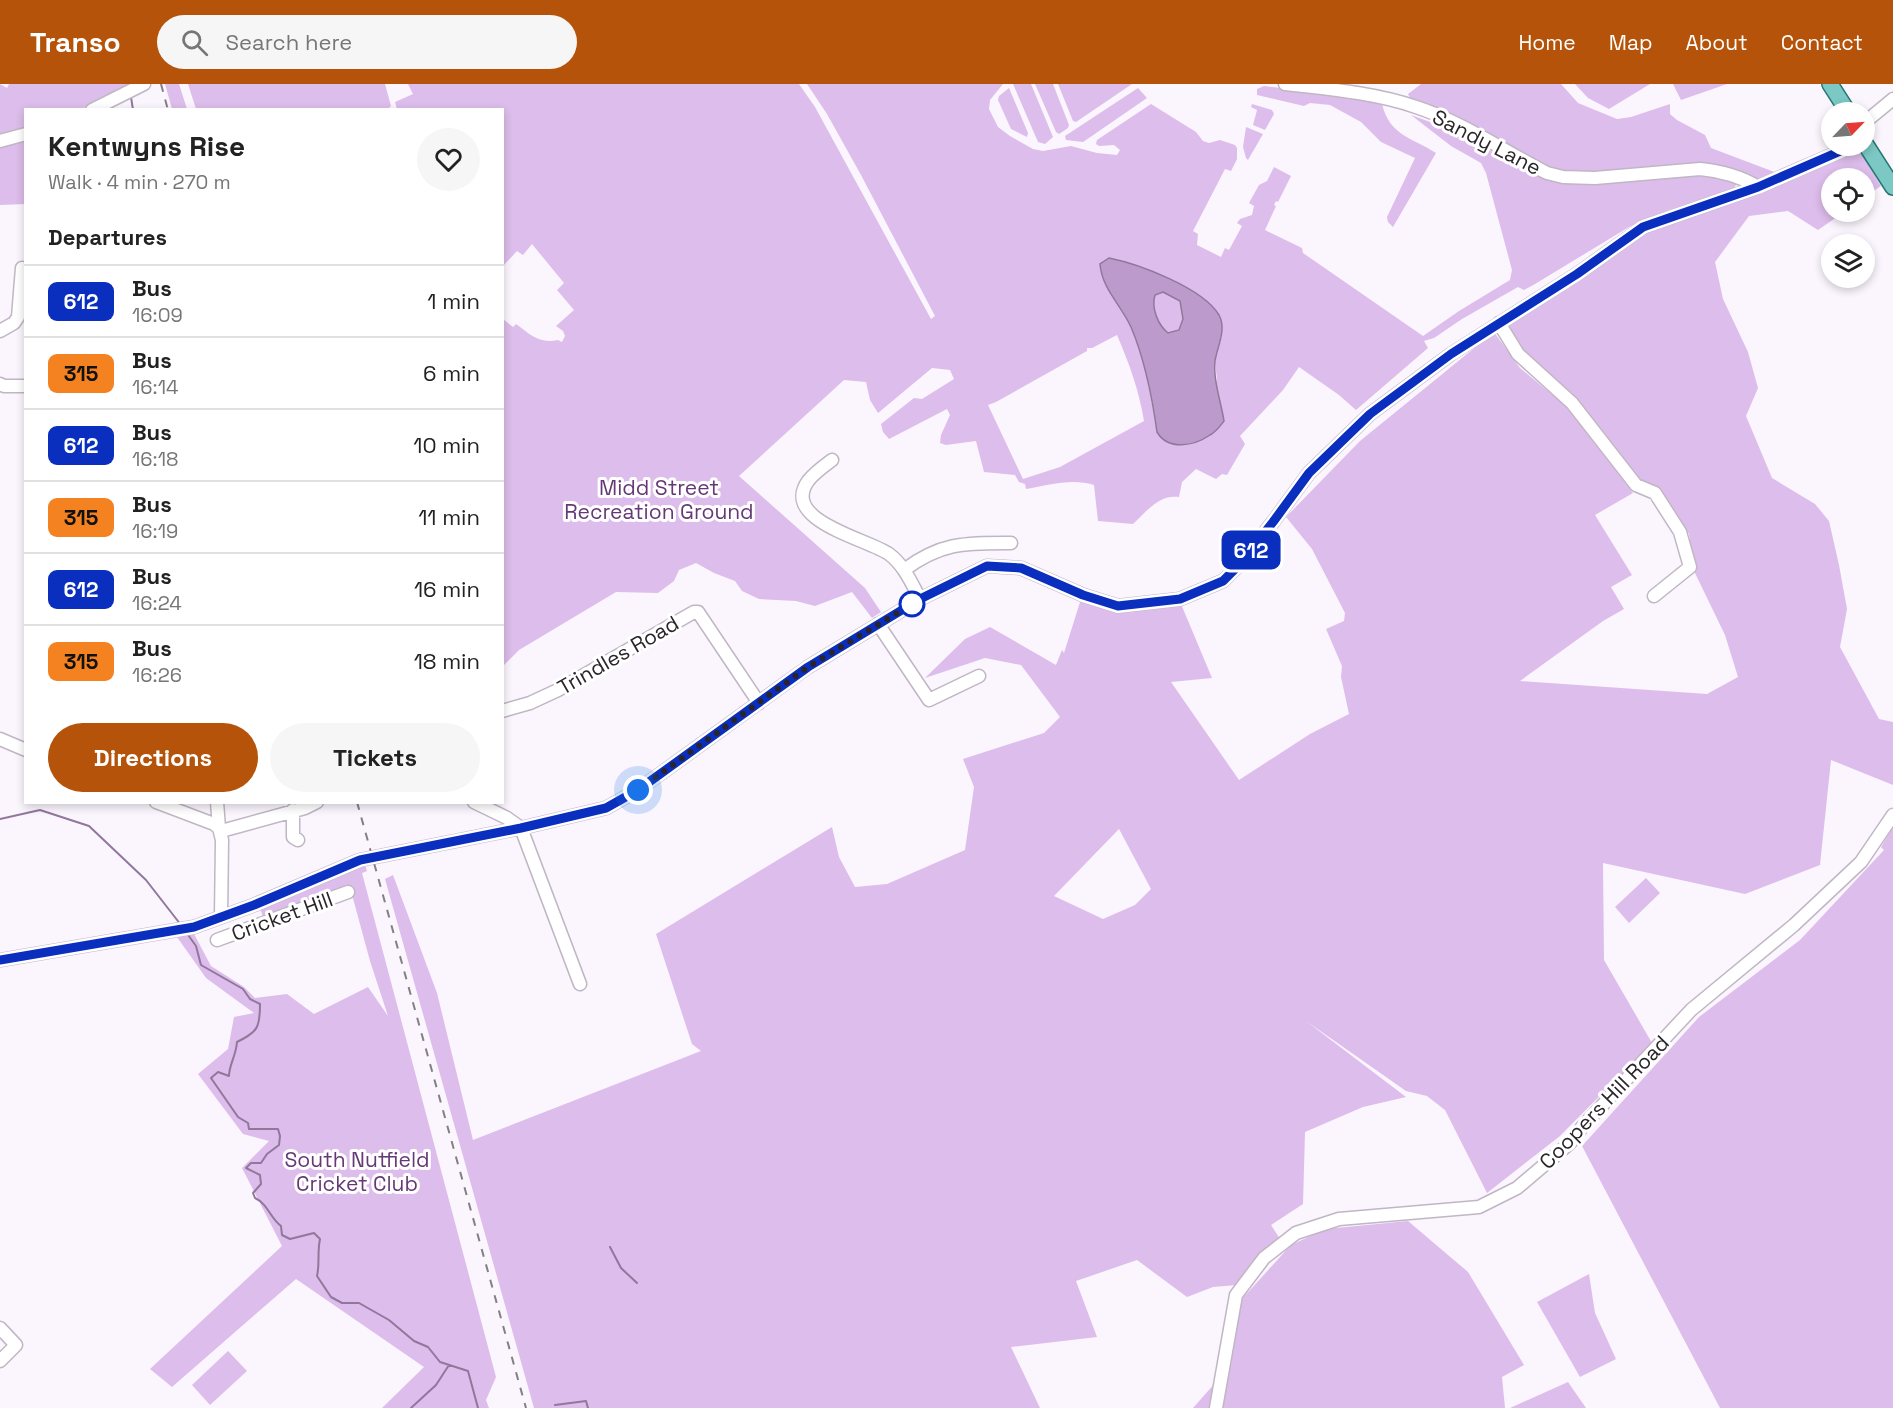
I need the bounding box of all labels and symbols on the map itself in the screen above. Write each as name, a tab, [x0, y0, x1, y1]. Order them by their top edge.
north arrow	[1821, 102, 1875, 156]
street label: Sandy Lane	[1428, 103, 1546, 181]
park label: Midd Street Recreation Ground	[564, 474, 754, 525]
line badge: 612	[1216, 530, 1286, 570]
unlabelled marker	[899, 591, 925, 617]
street label: Trindles Road	[552, 609, 684, 701]
your location	[623, 775, 653, 805]
street label: Cricket Hill	[228, 885, 336, 947]
street label: Coopers Hill Road	[1533, 1029, 1675, 1175]
park label: South Nutfield Cricket Club	[284, 1146, 430, 1197]

